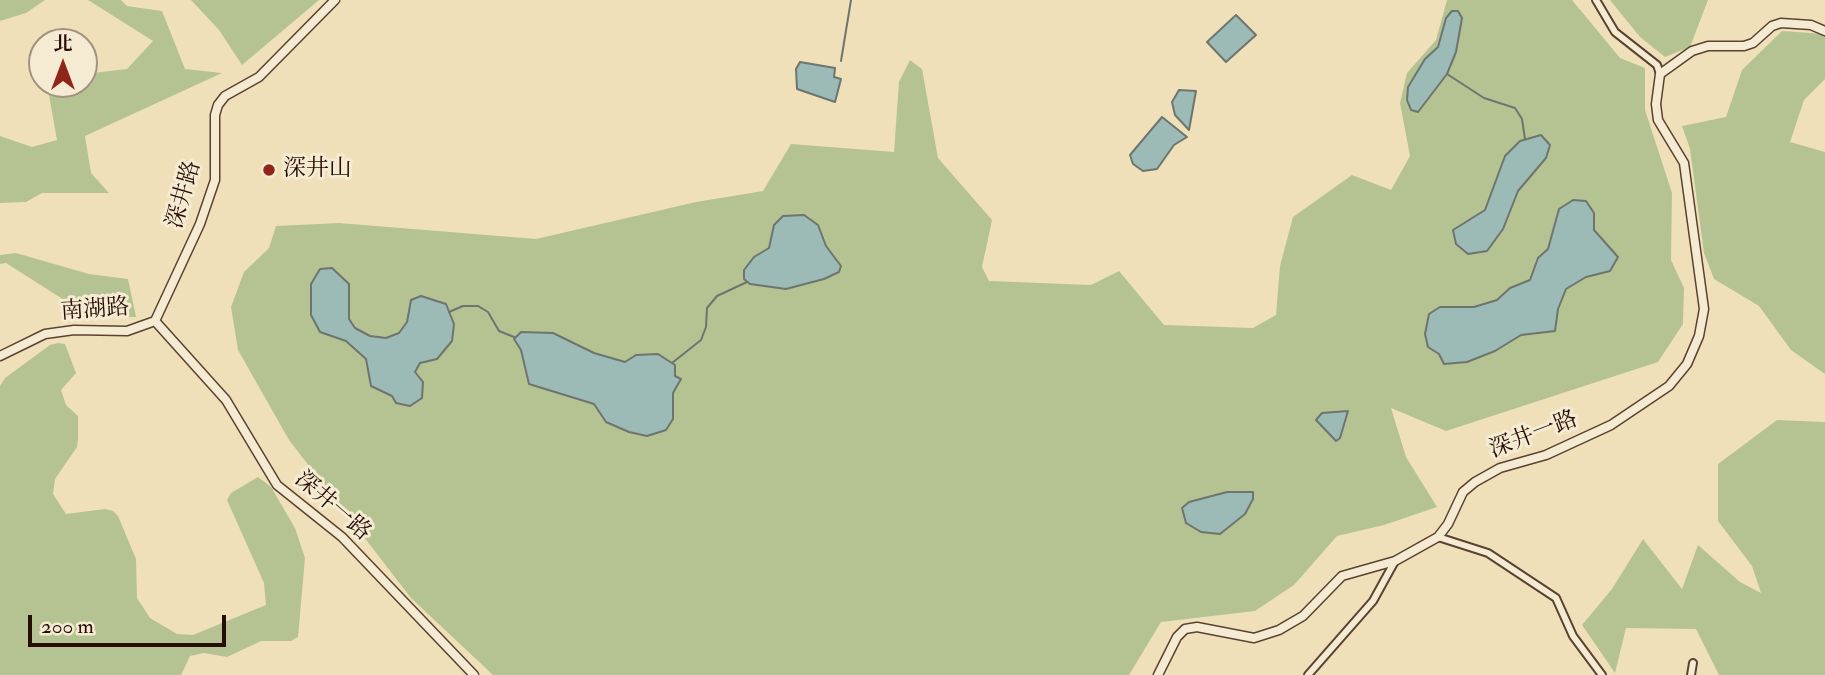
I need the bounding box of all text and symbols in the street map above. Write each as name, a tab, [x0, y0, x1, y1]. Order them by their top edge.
north arrow	[28, 28, 98, 98]
text: 北	[53, 32, 73, 56]
place label: 深井山	[283, 156, 352, 184]
street label: 深井路	[162, 158, 208, 232]
marker: 深井山	[261, 162, 277, 178]
street label: 南湖路	[60, 295, 130, 327]
street label: 深井一路	[1486, 407, 1582, 465]
street label: 深井一路	[288, 466, 376, 548]
scale bar	[32, 602, 229, 646]
text: 200 m	[41, 613, 94, 640]

